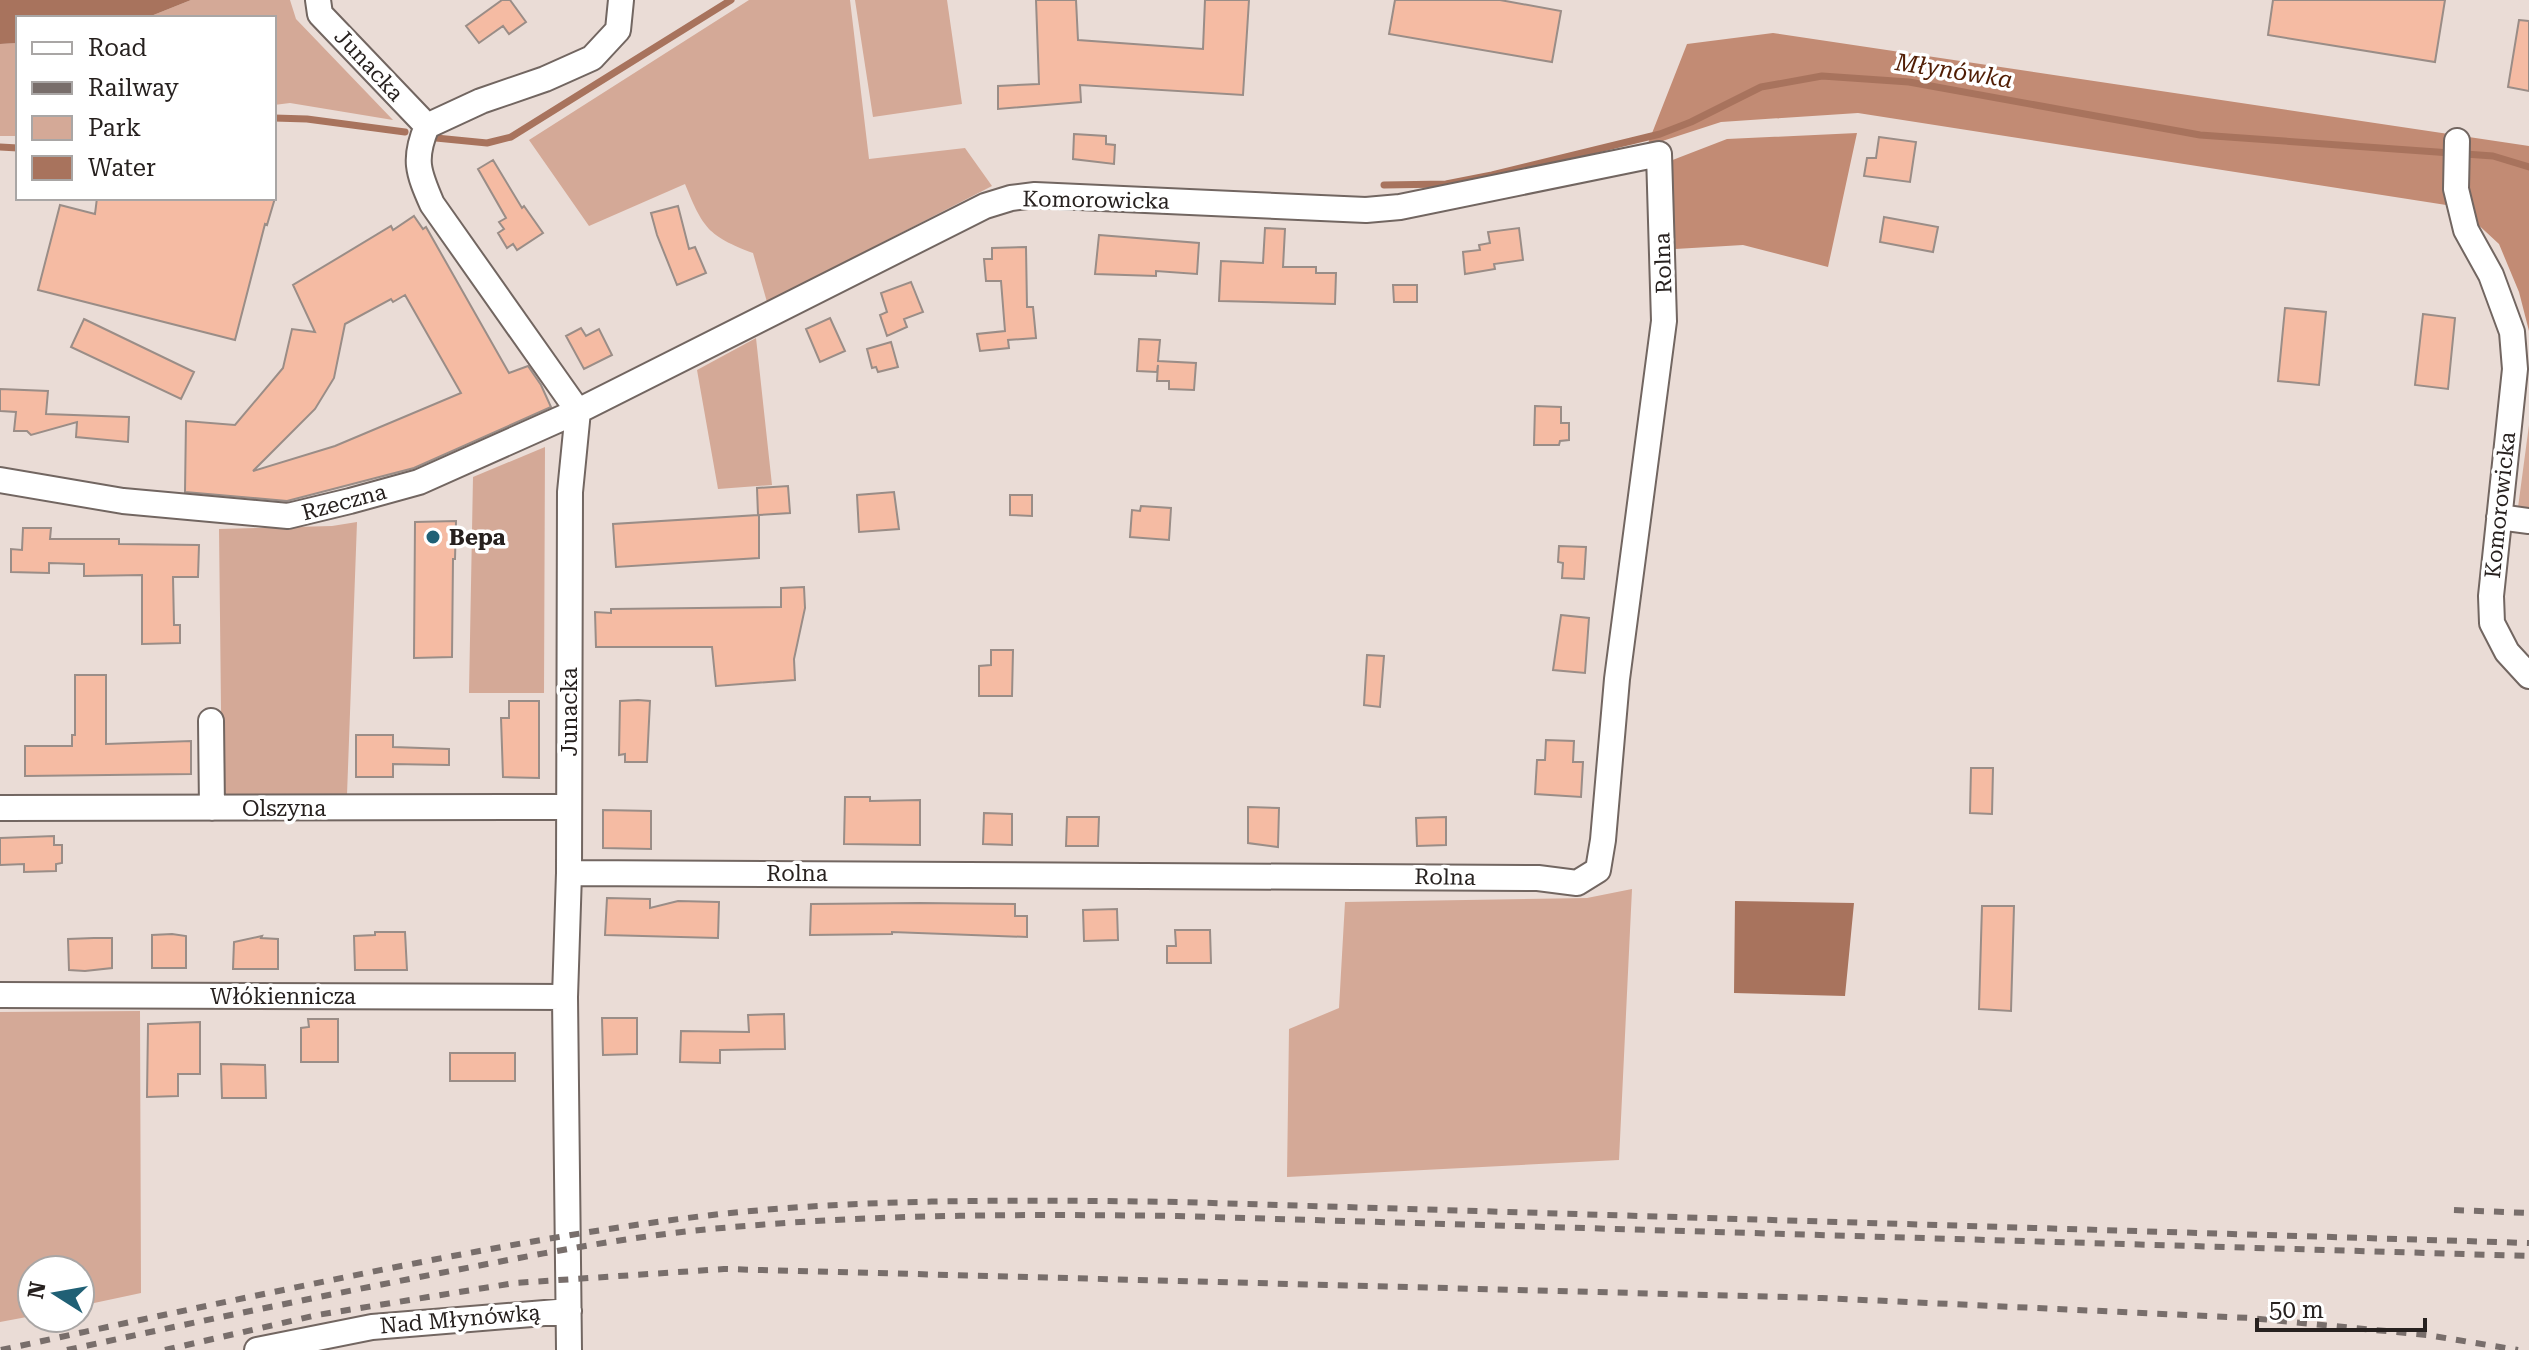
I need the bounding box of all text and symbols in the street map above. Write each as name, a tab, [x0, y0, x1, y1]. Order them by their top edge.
legend	[16, 16, 276, 200]
street label: Junacka	[329, 24, 409, 106]
text: Road	[88, 34, 147, 62]
water label: Młynówka	[1892, 48, 2015, 94]
text: Railway	[88, 74, 179, 102]
text: Park	[88, 114, 141, 142]
text: Water	[88, 154, 156, 182]
street label: Komorowicka	[1022, 186, 1170, 214]
street label: Rolna	[1649, 232, 1677, 294]
street label: Komorowicka	[2480, 430, 2520, 579]
street label: Rzeczna	[299, 479, 389, 525]
place label: Bepa	[449, 525, 506, 550]
marker: Bepa	[424, 528, 442, 546]
street label: Junacka	[557, 667, 582, 757]
street label: Olszyna	[242, 796, 326, 821]
street label: Rolna	[766, 861, 828, 886]
street label: Rolna	[1414, 864, 1476, 890]
street label: Włókiennicza	[210, 984, 356, 1009]
north arrow	[16, 1254, 96, 1334]
text: N	[23, 1280, 51, 1301]
scale bar	[2257, 1282, 2425, 1332]
text: 50 m	[2269, 1296, 2324, 1324]
street label: Nad Młynówką	[379, 1300, 541, 1338]

